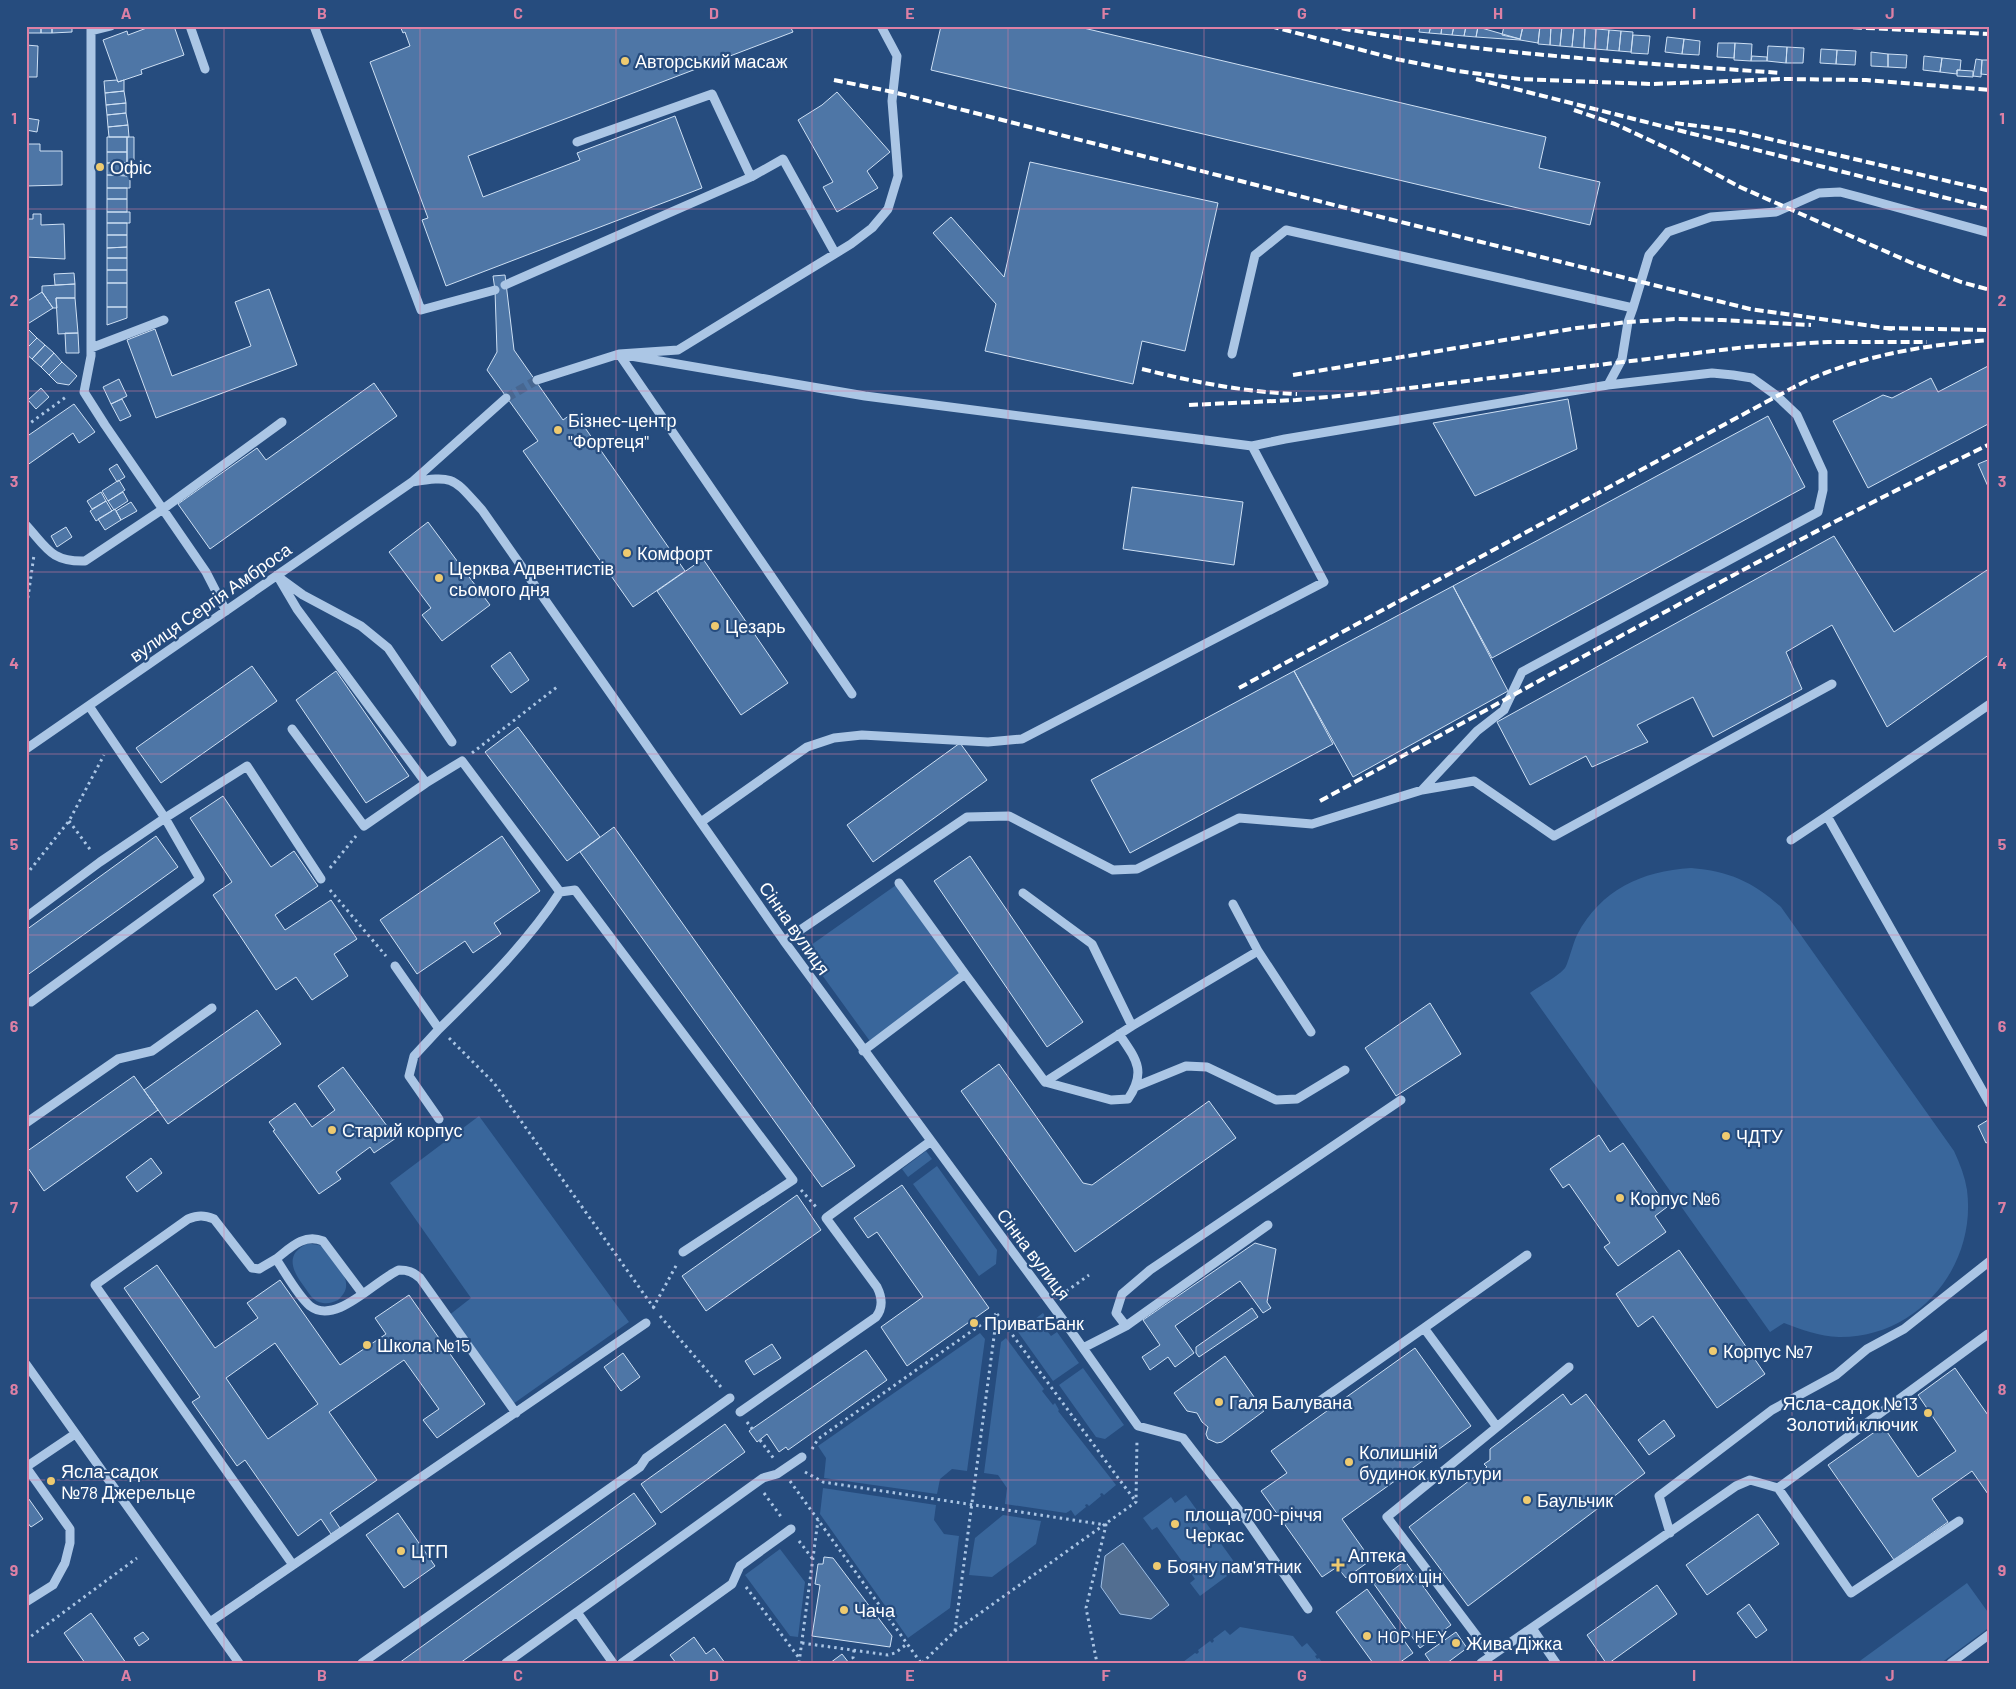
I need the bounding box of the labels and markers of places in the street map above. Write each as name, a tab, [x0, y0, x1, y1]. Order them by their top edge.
place label: Авторський масаж	[635, 50, 788, 72]
marker: Авторський масаж	[619, 55, 631, 67]
place label: Офіс	[110, 156, 152, 178]
marker: Офіс	[94, 161, 106, 173]
place label: Бізнес-центр "Фортеця"	[568, 409, 676, 452]
marker: Бізнес-центр "Фортеця"	[552, 424, 564, 436]
place label: Комфорт	[637, 542, 713, 564]
marker: Комфорт	[621, 547, 633, 559]
place label: Церква Адвентистів сьомого дня	[449, 557, 614, 600]
marker: Церква Адвентистів сьомого дня	[433, 572, 445, 584]
place label: Цезарь	[725, 615, 786, 637]
marker: Цезарь	[709, 620, 721, 632]
place label: Старий корпус	[342, 1119, 462, 1141]
marker: Старий корпус	[326, 1124, 338, 1136]
place label: ЧДТУ	[1736, 1125, 1783, 1147]
marker: ЧДТУ	[1720, 1130, 1732, 1142]
place label: Корпус №6	[1630, 1187, 1720, 1209]
marker: Корпус №6	[1614, 1192, 1626, 1204]
place label: ПриватБанк	[984, 1312, 1084, 1334]
marker: ПриватБанк	[968, 1317, 980, 1329]
place label: Школа №15	[377, 1334, 470, 1356]
marker: Школа №15	[361, 1339, 373, 1351]
place label: Корпус №7	[1723, 1340, 1813, 1362]
marker: Корпус №7	[1707, 1345, 1719, 1357]
place label: Галя Балувана	[1229, 1391, 1353, 1413]
place label: Ясла-садок №13 Золотий ключик	[1783, 1392, 1918, 1435]
marker: Галя Балувана	[1213, 1396, 1225, 1408]
marker: Ясла-садок №13 Золотий ключик	[1922, 1407, 1934, 1419]
place label: Колишній будинок культури	[1359, 1441, 1502, 1484]
marker: Колишній будинок культури	[1343, 1456, 1355, 1468]
place label: Ясла-садок №78 Джерельце	[61, 1460, 195, 1503]
marker: Ясла-садок №78 Джерельце	[45, 1475, 57, 1487]
place label: Баульчик	[1537, 1489, 1613, 1511]
marker: Баульчик	[1521, 1494, 1533, 1506]
place label: площа 700-річчя Черкас	[1185, 1503, 1322, 1546]
marker: площа 700-річчя Черкас	[1169, 1518, 1181, 1530]
place label: ЦТП	[411, 1540, 448, 1562]
place label: Аптека оптових цін	[1348, 1544, 1442, 1587]
marker: ЦТП	[395, 1545, 407, 1557]
place label: Бояну пам'ятник	[1167, 1555, 1302, 1577]
marker: Аптека оптових цін	[1332, 1559, 1344, 1571]
marker: Бояну пам'ятник	[1151, 1560, 1163, 1572]
place label: Чача	[854, 1599, 896, 1621]
marker: Чача	[838, 1604, 850, 1616]
place label: HOP HEY	[1377, 1625, 1447, 1647]
marker: HOP HEY	[1361, 1630, 1373, 1642]
place label: Жива Діжка	[1466, 1632, 1563, 1654]
marker: Жива Діжка	[1450, 1637, 1462, 1649]

